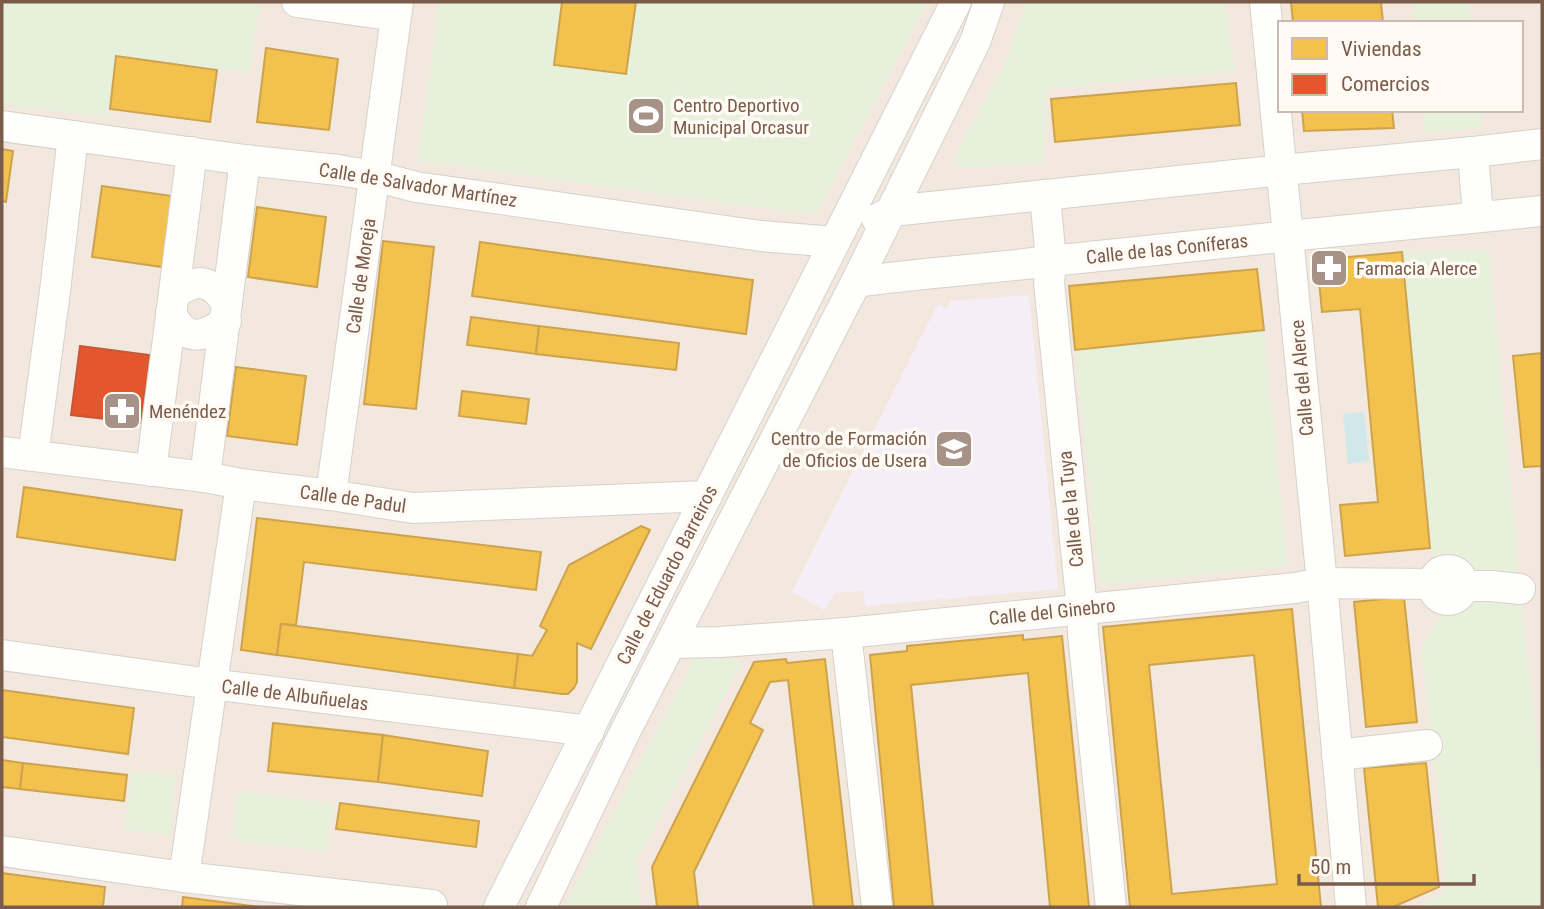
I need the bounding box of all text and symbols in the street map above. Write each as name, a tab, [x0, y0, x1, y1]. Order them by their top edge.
legend	[1278, 21, 1523, 112]
text: Viviendas	[1341, 37, 1421, 61]
text: Comercios	[1341, 72, 1430, 96]
place label: Centro Deportivo Municipal Orcasur	[673, 94, 809, 139]
sports icon: Centro Deportivo Municipal Orcasur	[625, 95, 667, 137]
street label: Calle de Salvador Martínez	[317, 158, 519, 212]
street label: Calle de Moreja	[342, 217, 380, 335]
street label: Calle de las Coníferas	[1085, 229, 1249, 269]
pharmacy icon: Farmacia Alerce	[1308, 247, 1350, 289]
place label: Farmacia Alerce	[1356, 257, 1477, 280]
street label: Calle del Alerce	[1285, 319, 1319, 437]
pharmacy icon: Menéndez	[101, 390, 143, 432]
place label: Menéndez	[149, 400, 226, 423]
place label: Centro de Formación de Oficios de Usera	[771, 427, 927, 472]
school or university icon: Centro de Formación de Oficios de Usera	[933, 428, 975, 470]
street label: Calle de la Tuya	[1053, 450, 1089, 568]
street label: Calle de Padul	[298, 480, 408, 518]
street label: Calle de Eduardo Barreiros	[612, 481, 722, 669]
street label: Calle del Ginebro	[988, 594, 1116, 630]
street label: Calle de Albuñuelas	[220, 675, 370, 715]
scale bar	[1299, 842, 1474, 886]
text: 50 m	[1310, 855, 1351, 879]

